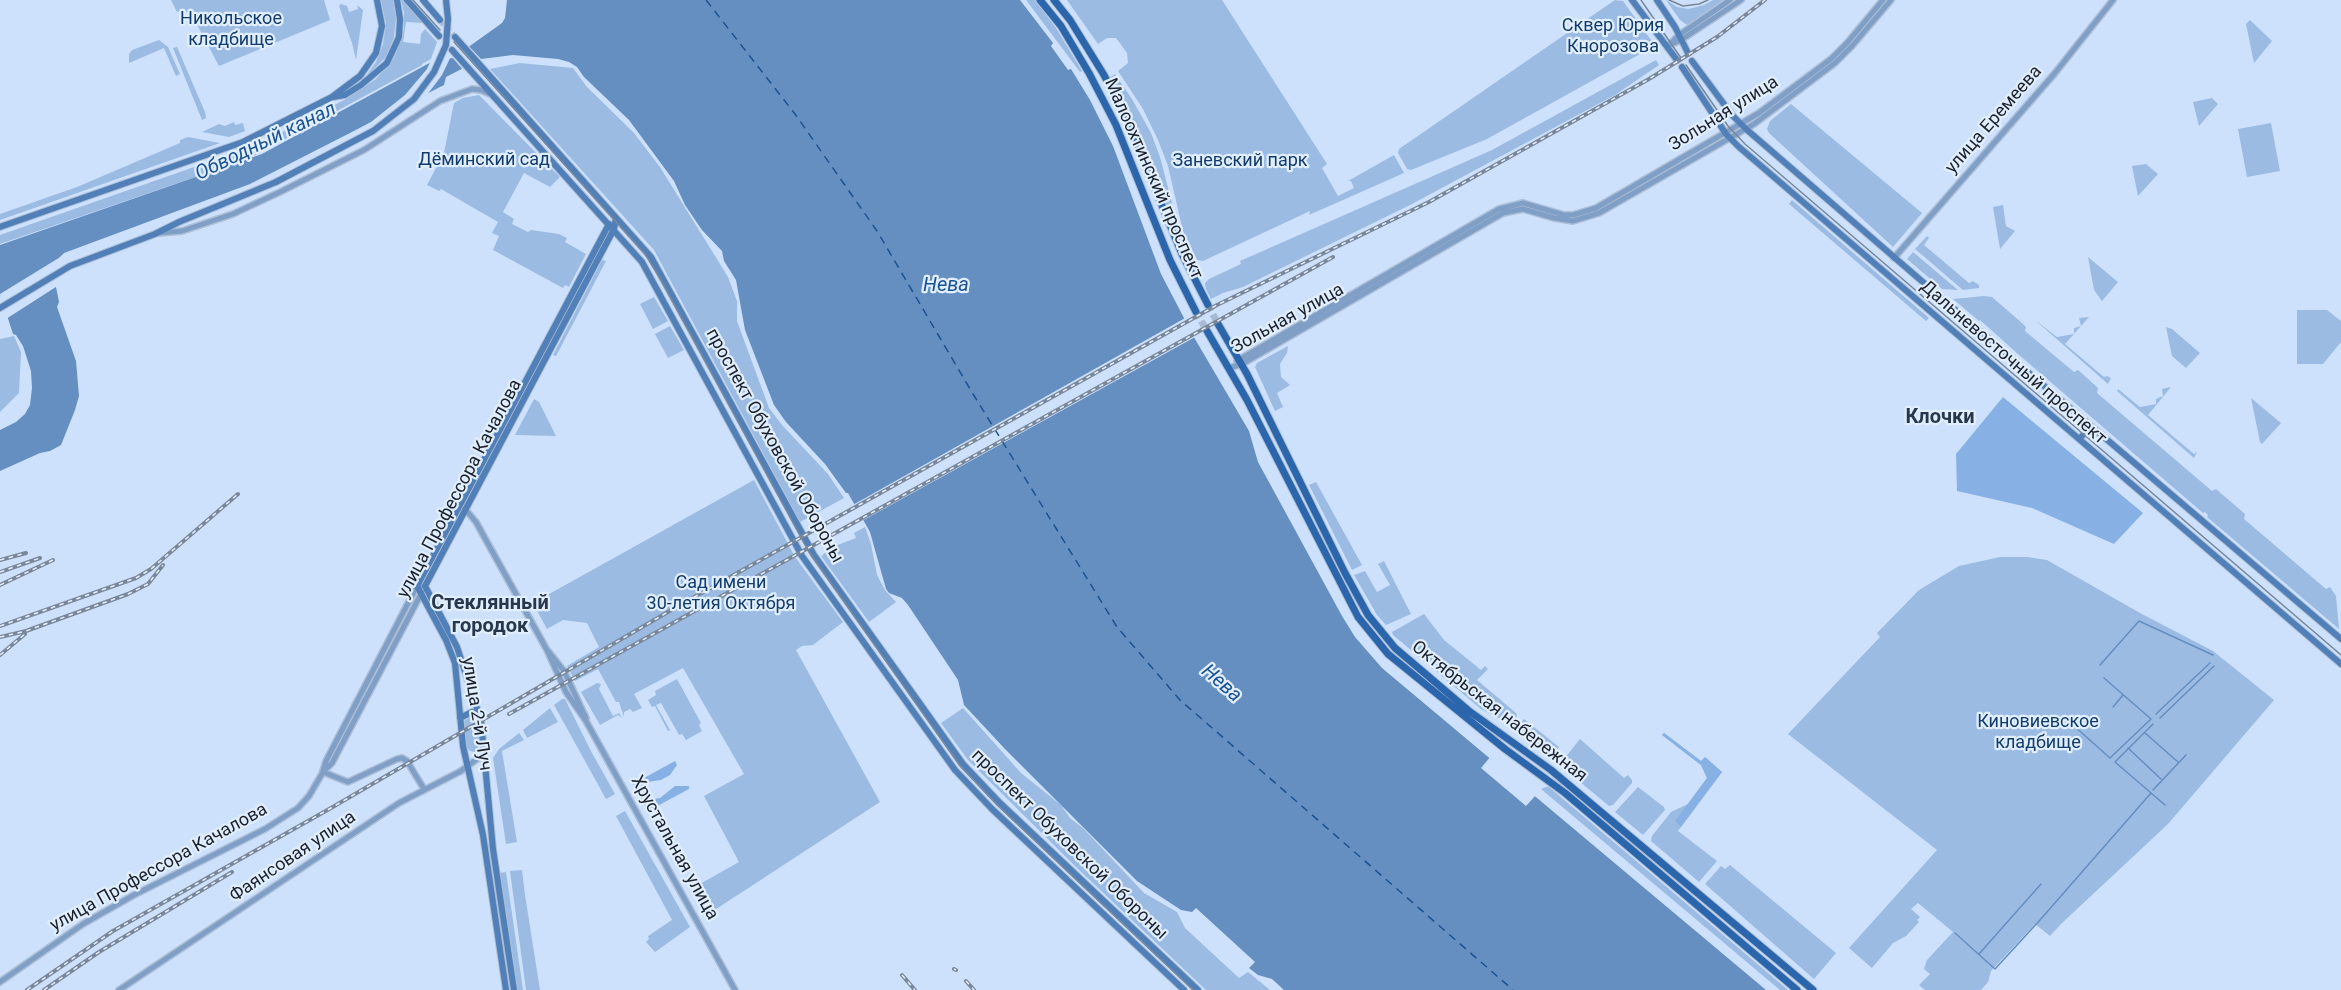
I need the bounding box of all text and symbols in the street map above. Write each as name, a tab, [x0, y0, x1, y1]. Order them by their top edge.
park label: Никольское кладбище	[180, 8, 282, 50]
park label: Сквер Юрия Кнорозова	[1562, 15, 1664, 57]
street label: улица Еремеева	[1941, 61, 2047, 179]
street label: Зольная улица	[1665, 72, 1783, 156]
street label: Малоохтинский проспект	[1099, 75, 1207, 283]
water label: Обводный канал	[192, 98, 340, 186]
park label: Дёминский сад	[418, 149, 550, 171]
park label: Заневский парк	[1172, 150, 1308, 172]
water label: Нева	[923, 274, 969, 298]
street label: Дальневосточный проспект	[1916, 276, 2110, 450]
street label: Зольная улица	[1228, 279, 1348, 359]
street label: проспект Обуховской Обороны	[700, 325, 848, 567]
street label: улица Профессора Качалова	[393, 376, 527, 602]
district label: Клочки	[1905, 406, 1975, 430]
park label: Сад имени 30-летия Октября	[647, 572, 795, 614]
district label: Стеклянный городок	[431, 592, 549, 639]
street label: Октябрьская набережная	[1407, 637, 1591, 787]
street label: улица 2-й Луч	[456, 656, 496, 772]
water label: Нева	[1196, 660, 1246, 708]
park label: Киновиевское кладбище	[1977, 711, 2099, 754]
street label: проспект Обуховской Обороны	[966, 745, 1172, 945]
street label: Хрустальная улица	[625, 772, 723, 924]
street label: улица Профессора Качалова	[47, 799, 271, 937]
street label: Фаянсовая улица	[226, 807, 360, 907]

